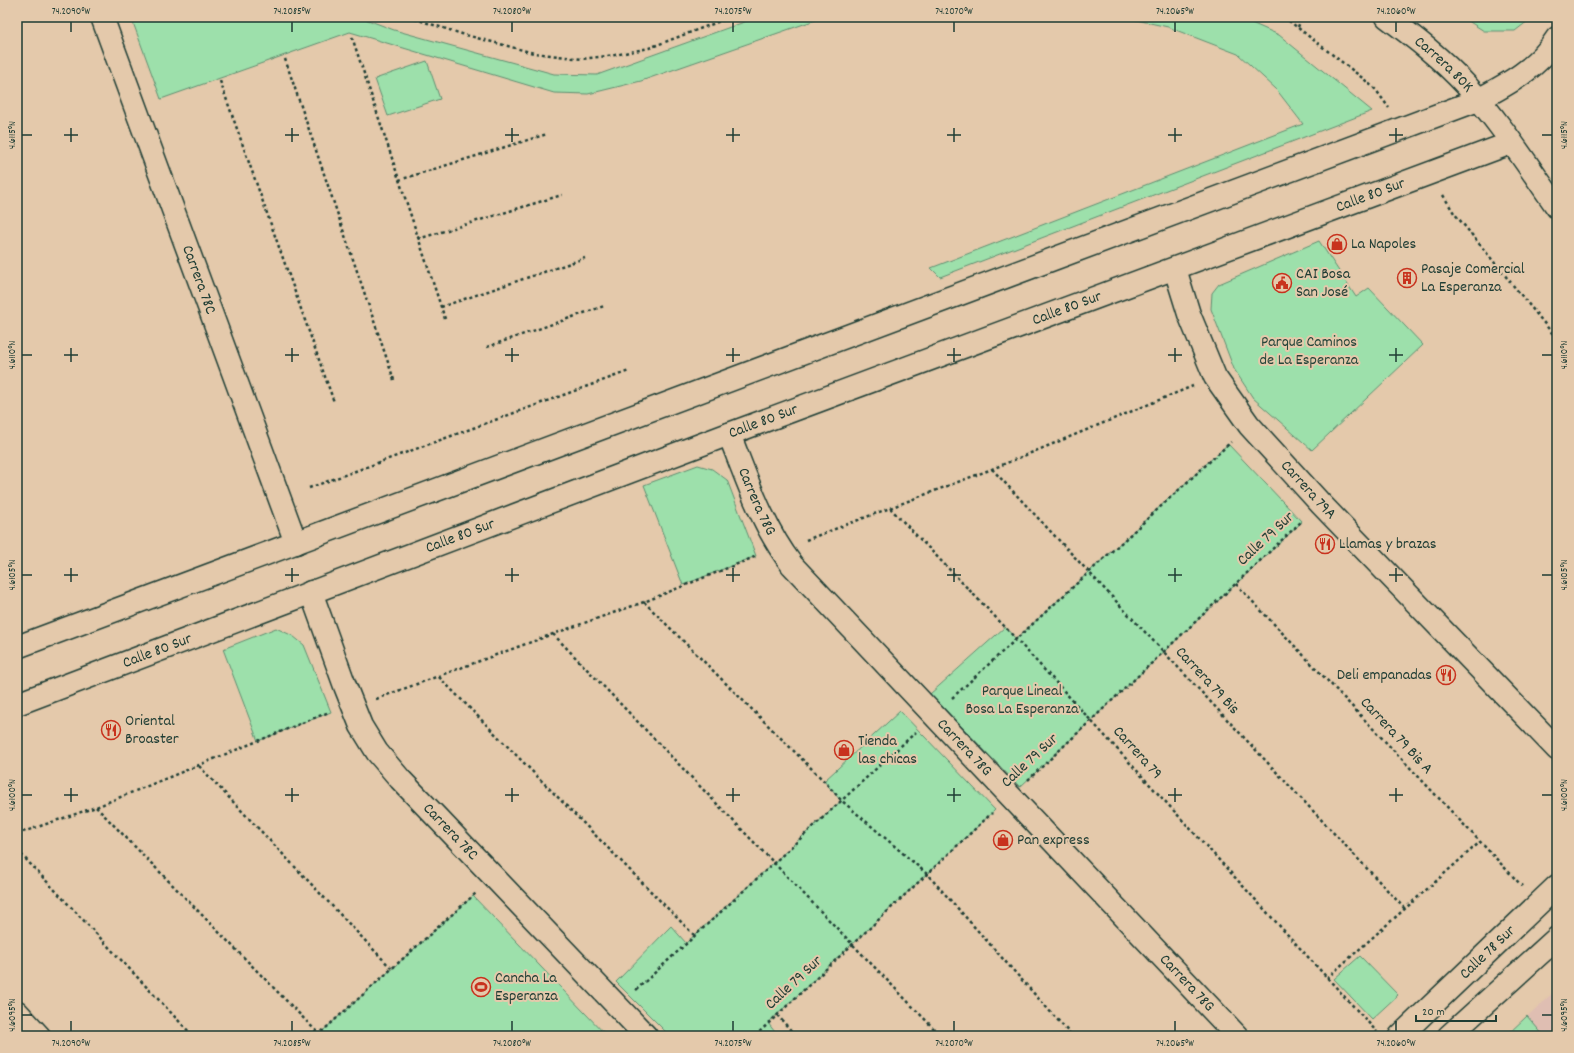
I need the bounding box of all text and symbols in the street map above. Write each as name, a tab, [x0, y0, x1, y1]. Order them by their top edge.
text: 74.2090°W	[52, 5, 90, 19]
text: 74.2085°W	[273, 5, 311, 19]
text: 74.2080°W	[493, 5, 531, 19]
text: 74.2075°W	[715, 5, 752, 19]
text: 74.2070°W	[935, 5, 973, 19]
text: 74.2065°W	[1156, 5, 1194, 19]
text: 74.2060°W	[1377, 5, 1416, 19]
street label: Carrera 80K	[1409, 31, 1479, 98]
text: 4.6115°N	[6, 121, 20, 149]
text: 4.6115°N	[1558, 121, 1572, 149]
street label: Calle 80 Sur	[1333, 172, 1409, 219]
shop icon: La Napoles	[1326, 233, 1348, 255]
place label: La Napoles	[1351, 233, 1416, 256]
street label: Carrera 78C	[176, 242, 222, 318]
place label: Pasaje Comercial La Esperanza	[1421, 258, 1525, 299]
place label: CAI Bosa San José	[1296, 263, 1351, 304]
building icon: Pasaje Comercial La Esperanza	[1396, 267, 1418, 289]
public building icon: CAI Bosa San José	[1271, 272, 1293, 294]
street label: Calle 80 Sur	[1029, 285, 1105, 332]
park label: Parque Caminos de La Esperanza	[1260, 331, 1359, 372]
text: 4.6110°N	[6, 341, 20, 369]
text: 4.6110°N	[1558, 341, 1572, 369]
street label: Calle 80 Sur	[725, 398, 801, 445]
street label: Carrera 79A	[1275, 455, 1342, 525]
street label: Carrera 78G	[732, 464, 782, 540]
street label: Calle 79 Sur	[1232, 506, 1300, 572]
street label: Calle 80 Sur	[422, 512, 498, 560]
restaurant icon: Llamas y brazas	[1314, 533, 1336, 555]
place label: Llamas y brazas	[1339, 533, 1437, 556]
text: 4.6105°N	[6, 559, 20, 591]
text: 4.6105°N	[1558, 559, 1572, 591]
street label: Calle 80 Sur	[119, 627, 195, 674]
street label: Carrera 79 Bis	[1169, 642, 1245, 720]
place label: Deli empanadas	[1337, 664, 1432, 687]
restaurant icon: Deli empanadas	[1435, 664, 1457, 686]
park label: Parque Lineal Bosa La Esperanza	[965, 680, 1079, 721]
street label: Carrera 79 Bis A	[1354, 692, 1438, 780]
place label: Oriental Broaster	[125, 710, 179, 751]
street label: Carrera 78G	[931, 713, 998, 782]
restaurant icon: Oriental Broaster	[100, 719, 122, 741]
street label: Carrera 79	[1107, 721, 1167, 785]
street label: Calle 79 Sur	[996, 728, 1064, 794]
place label: Tienda las chicas	[858, 730, 917, 771]
shop icon: Tienda las chicas	[833, 739, 855, 761]
text: 4.6100°N	[6, 779, 20, 811]
text: 4.6100°N	[1558, 779, 1572, 811]
street label: Carrera 78C	[417, 798, 484, 866]
shop icon: Pan express	[992, 829, 1014, 851]
place label: Pan express	[1017, 829, 1090, 852]
street label: Calle 78 Sur	[1454, 920, 1521, 985]
street label: Carrera 78G	[1154, 949, 1220, 1017]
street label: Calle 79 Sur	[760, 950, 828, 1016]
place label: Cancha La Esperanza	[495, 967, 558, 1008]
sports icon: Cancha La Esperanza	[470, 976, 492, 998]
scale bar	[1416, 997, 1496, 1023]
text: 4.6095°N	[6, 998, 20, 1032]
text: 4.6095°N	[1558, 998, 1572, 1032]
text: 20 m	[1422, 1004, 1445, 1021]
text: 74.2090°W	[52, 1037, 90, 1051]
text: 74.2085°W	[273, 1037, 311, 1051]
text: 74.2080°W	[493, 1037, 531, 1051]
text: 74.2075°W	[715, 1037, 752, 1051]
text: 74.2070°W	[935, 1037, 973, 1051]
text: 74.2065°W	[1156, 1037, 1194, 1051]
text: 74.2060°W	[1377, 1037, 1416, 1051]

